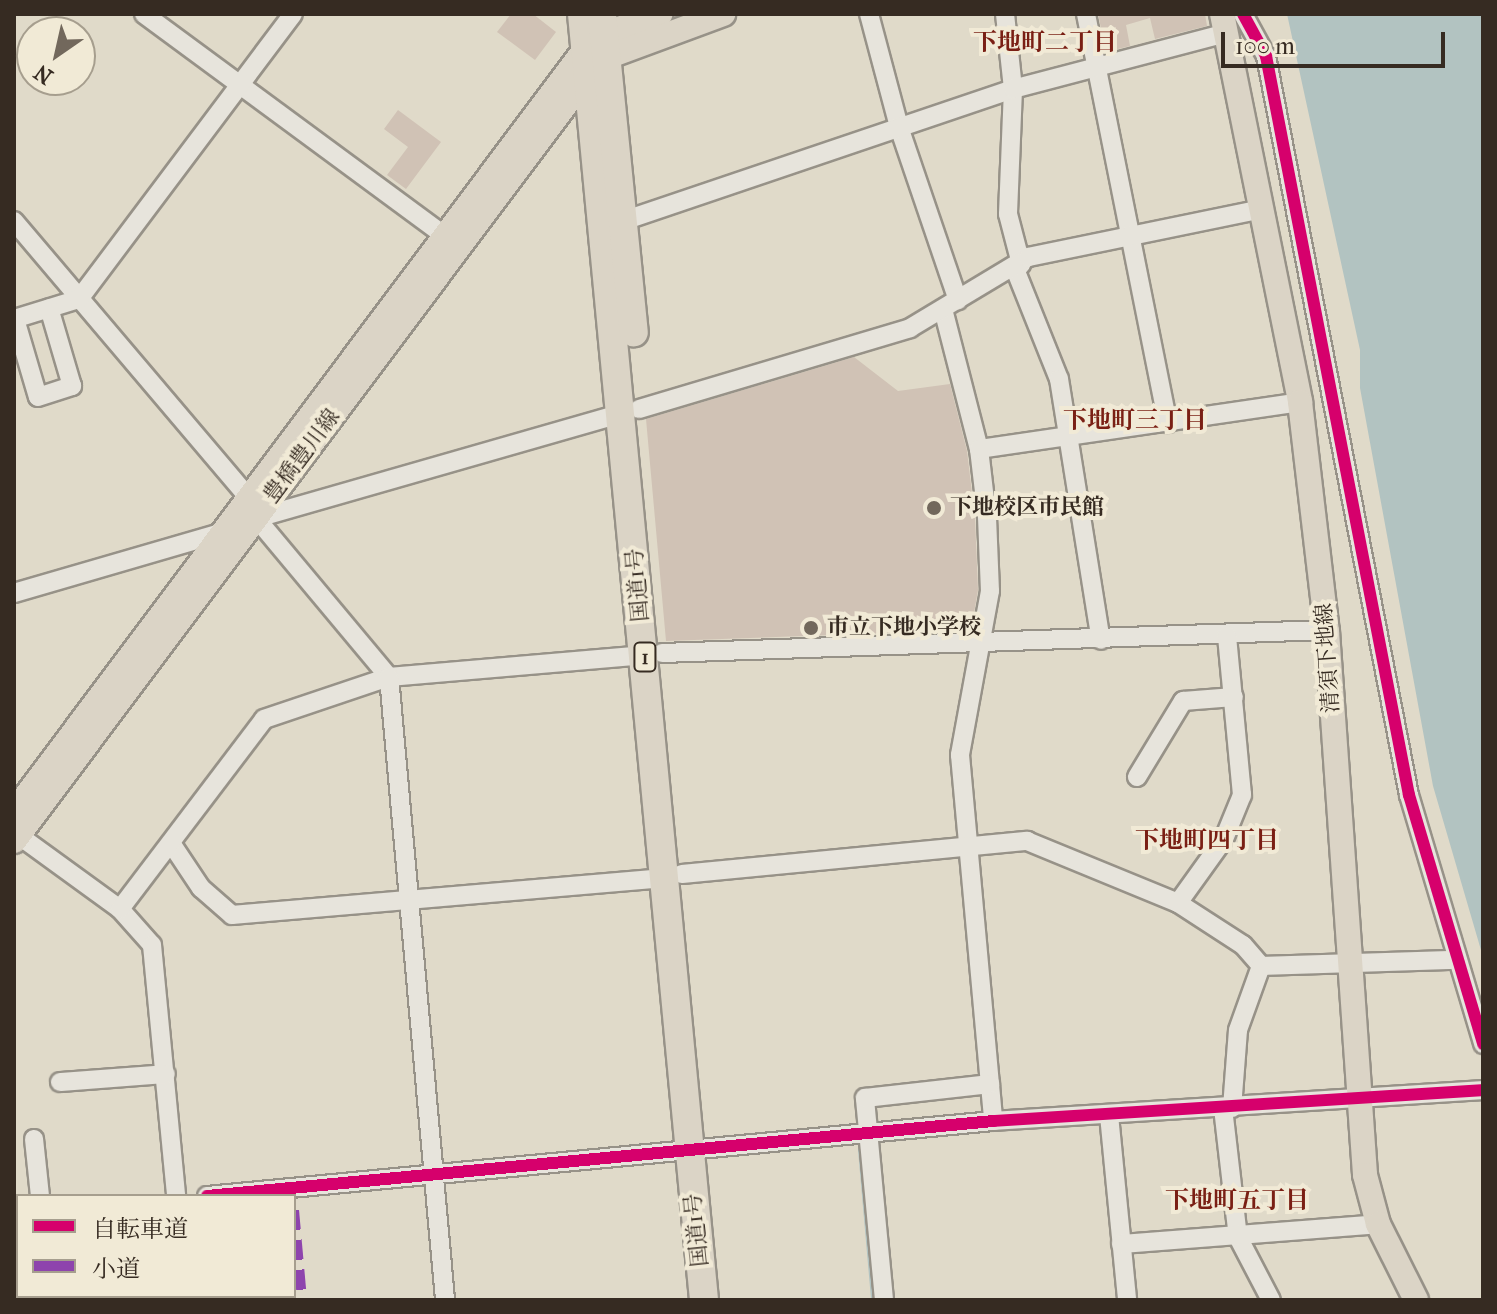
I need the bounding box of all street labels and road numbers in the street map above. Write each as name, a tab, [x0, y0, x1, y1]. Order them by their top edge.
street label: 豊橋豊川線	[258, 404, 346, 508]
street label: 国道1号	[622, 547, 654, 623]
street label: 清須下地線	[1311, 602, 1345, 714]
road number: 1	[633, 641, 657, 673]
street label: 国道1号	[680, 1192, 714, 1268]

